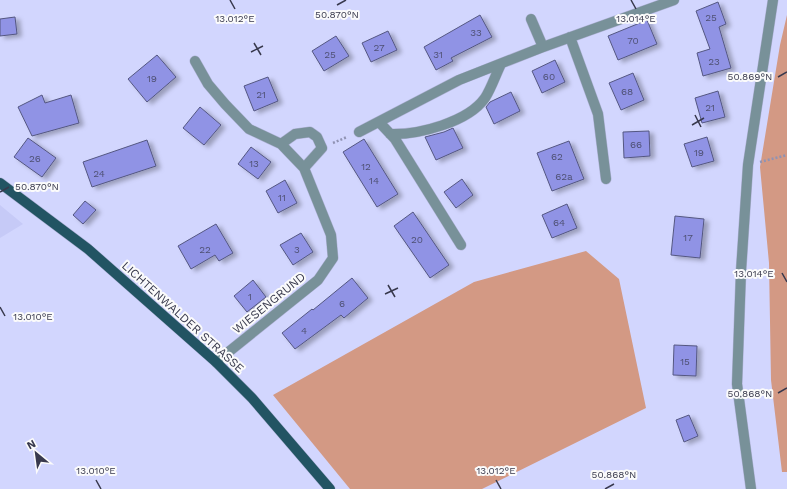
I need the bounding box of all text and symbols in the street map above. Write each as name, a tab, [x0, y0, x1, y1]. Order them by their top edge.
text: 50.870°N	[315, 9, 359, 20]
house number: 25	[705, 12, 717, 23]
text: 13.012°E	[215, 13, 255, 24]
text: 13.014°E	[616, 13, 656, 24]
house number: 33	[470, 27, 482, 38]
house number: 70	[627, 35, 639, 46]
house number: 27	[373, 42, 385, 53]
house number: 25	[324, 49, 336, 60]
house number: 31	[433, 49, 443, 60]
house number: 23	[708, 56, 720, 67]
house number: 60	[543, 71, 555, 82]
text: 50.869°N	[728, 71, 772, 82]
house number: 19	[147, 73, 157, 84]
house number: 68	[621, 86, 633, 97]
house number: 21	[256, 89, 266, 100]
house number: 21	[705, 102, 715, 113]
house number: 66	[630, 139, 642, 150]
house number: 19	[694, 147, 704, 158]
house number: 62	[551, 151, 563, 162]
house number: 26	[29, 153, 41, 164]
house number: 13	[249, 158, 259, 169]
house number: 12	[361, 161, 371, 172]
house number: 24	[93, 168, 105, 179]
house number: 62a	[555, 171, 573, 182]
house number: 14	[369, 175, 379, 186]
text: 50.870°N	[15, 181, 59, 192]
house number: 11	[278, 192, 286, 203]
house number: 64	[553, 217, 565, 228]
house number: 17	[683, 232, 693, 243]
house number: 20	[411, 234, 423, 245]
house number: 22	[199, 244, 211, 255]
house number: 3	[294, 244, 300, 255]
street label: LICHTENWALDER STRASSE	[119, 258, 247, 376]
text: 13.014°E	[734, 268, 774, 279]
street label: WIESENGRUND	[230, 269, 308, 337]
house number: 1	[248, 291, 252, 302]
house number: 6	[339, 298, 345, 309]
text: 13.010°E	[13, 311, 53, 322]
house number: 4	[301, 325, 307, 336]
house number: 15	[680, 356, 690, 367]
text: 50.868°N	[728, 388, 772, 399]
north arrow	[16, 433, 56, 473]
text: N	[25, 437, 38, 452]
text: 13.010°E	[76, 465, 116, 476]
text: 13.012°E	[476, 465, 516, 476]
text: 50.868°N	[592, 469, 636, 480]

